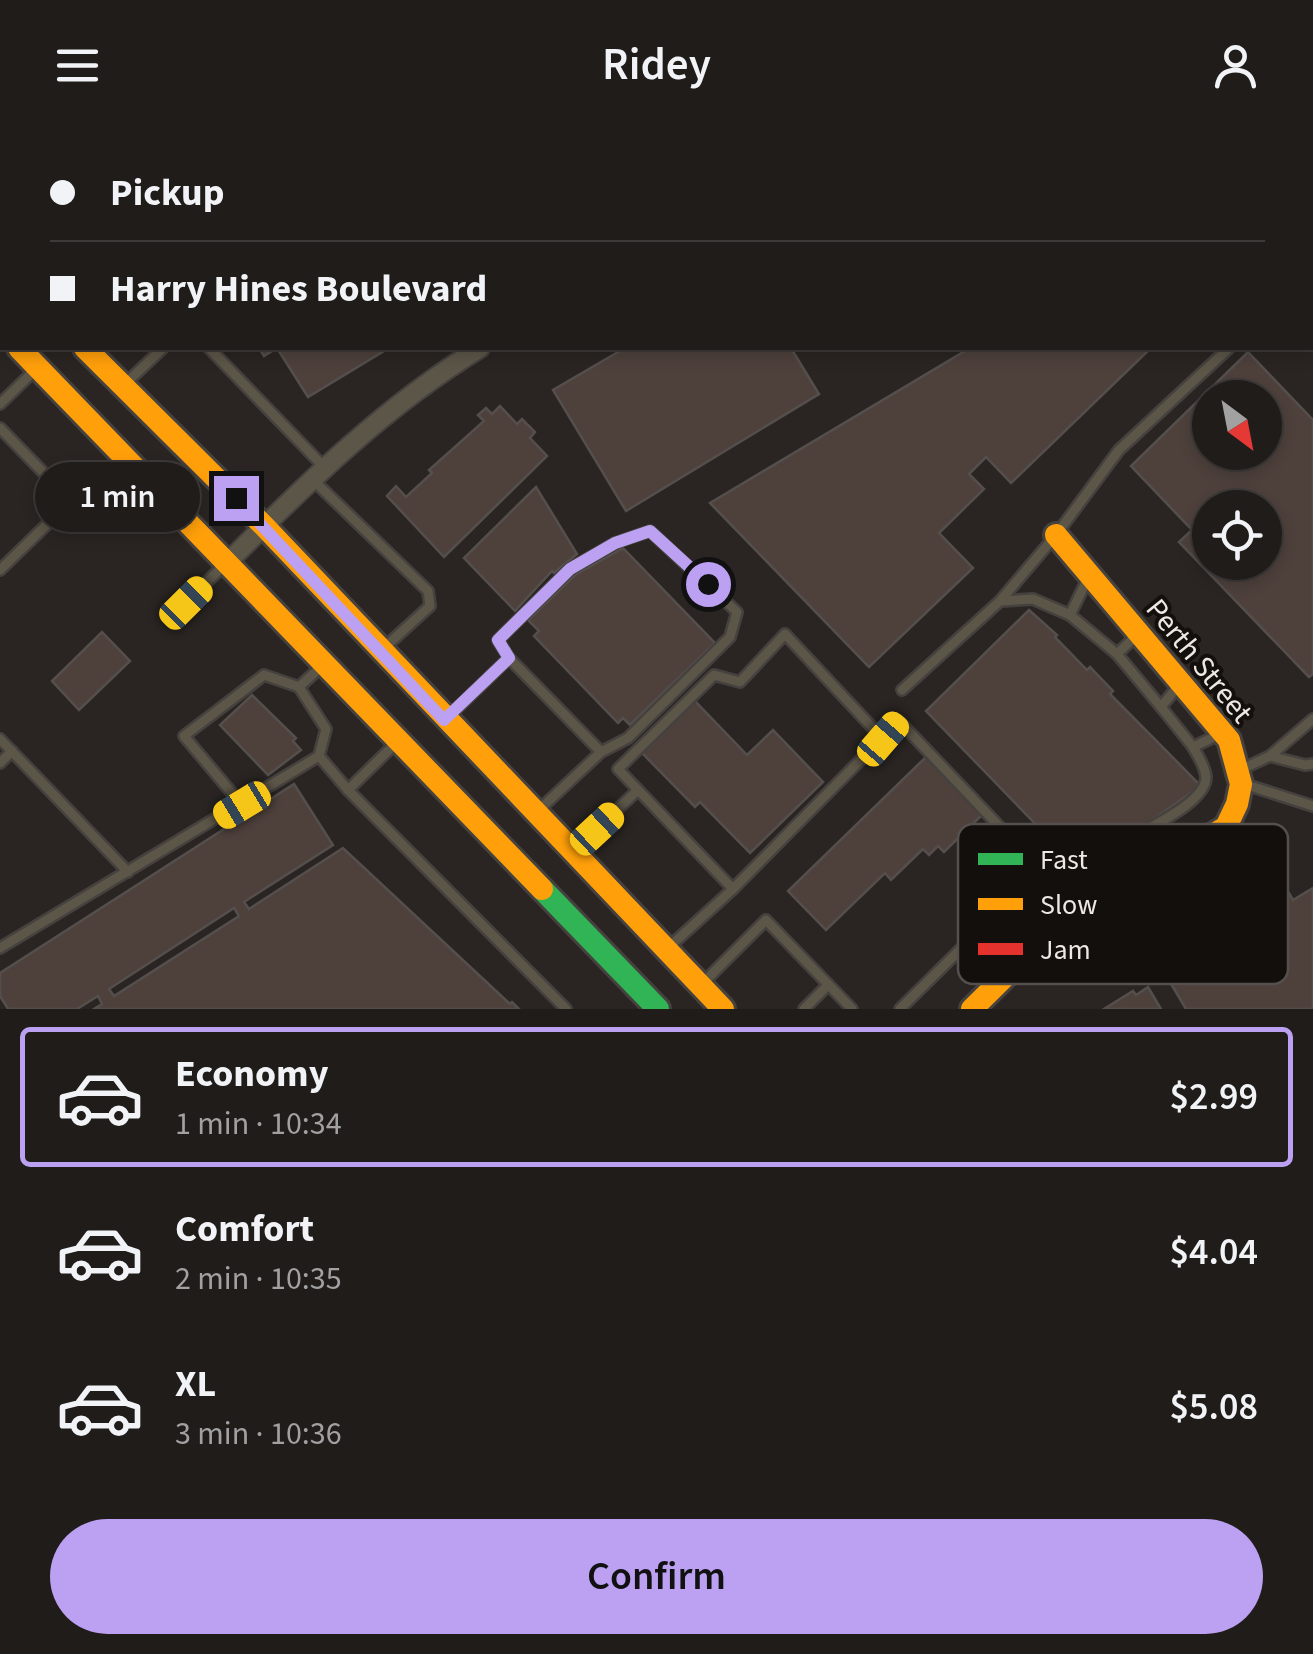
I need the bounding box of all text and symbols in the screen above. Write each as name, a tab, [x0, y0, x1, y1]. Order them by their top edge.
text: Ridey	[602, 33, 711, 97]
icon: menu	[50, 38, 105, 93]
icon: person	[1208, 38, 1263, 93]
text: Pickup	[110, 166, 224, 220]
text: Harry Hines Boulevard	[110, 262, 487, 316]
north arrow	[1192, 380, 1282, 470]
map controls	[1192, 380, 1282, 580]
callout: 1 min	[36, 463, 201, 533]
text: 1 min	[79, 474, 156, 520]
route end	[214, 476, 259, 521]
button: locate	[1192, 490, 1282, 580]
route start	[686, 562, 731, 607]
car	[154, 571, 218, 635]
street label: Perth Street	[1135, 589, 1263, 733]
car	[852, 707, 914, 771]
car	[209, 777, 275, 833]
car	[565, 798, 629, 860]
legend	[958, 824, 1288, 984]
text: Fast	[1040, 840, 1088, 880]
text: Slow	[1040, 885, 1097, 925]
text: Jam	[1040, 930, 1091, 970]
text: Economy	[175, 1047, 328, 1101]
icon: car	[55, 1052, 145, 1142]
text: $2.99	[1170, 1070, 1258, 1124]
text: 1 min · 10:34	[175, 1101, 342, 1147]
text: Comfort	[175, 1202, 314, 1256]
icon: car	[55, 1207, 145, 1297]
text: $4.04	[1170, 1225, 1258, 1279]
text: 2 min · 10:35	[175, 1256, 342, 1302]
text: XL	[175, 1357, 216, 1411]
icon: car	[55, 1362, 145, 1452]
text: $5.08	[1170, 1380, 1258, 1434]
text: 3 min · 10:36	[175, 1411, 342, 1457]
button: Confirm	[50, 1519, 1263, 1634]

